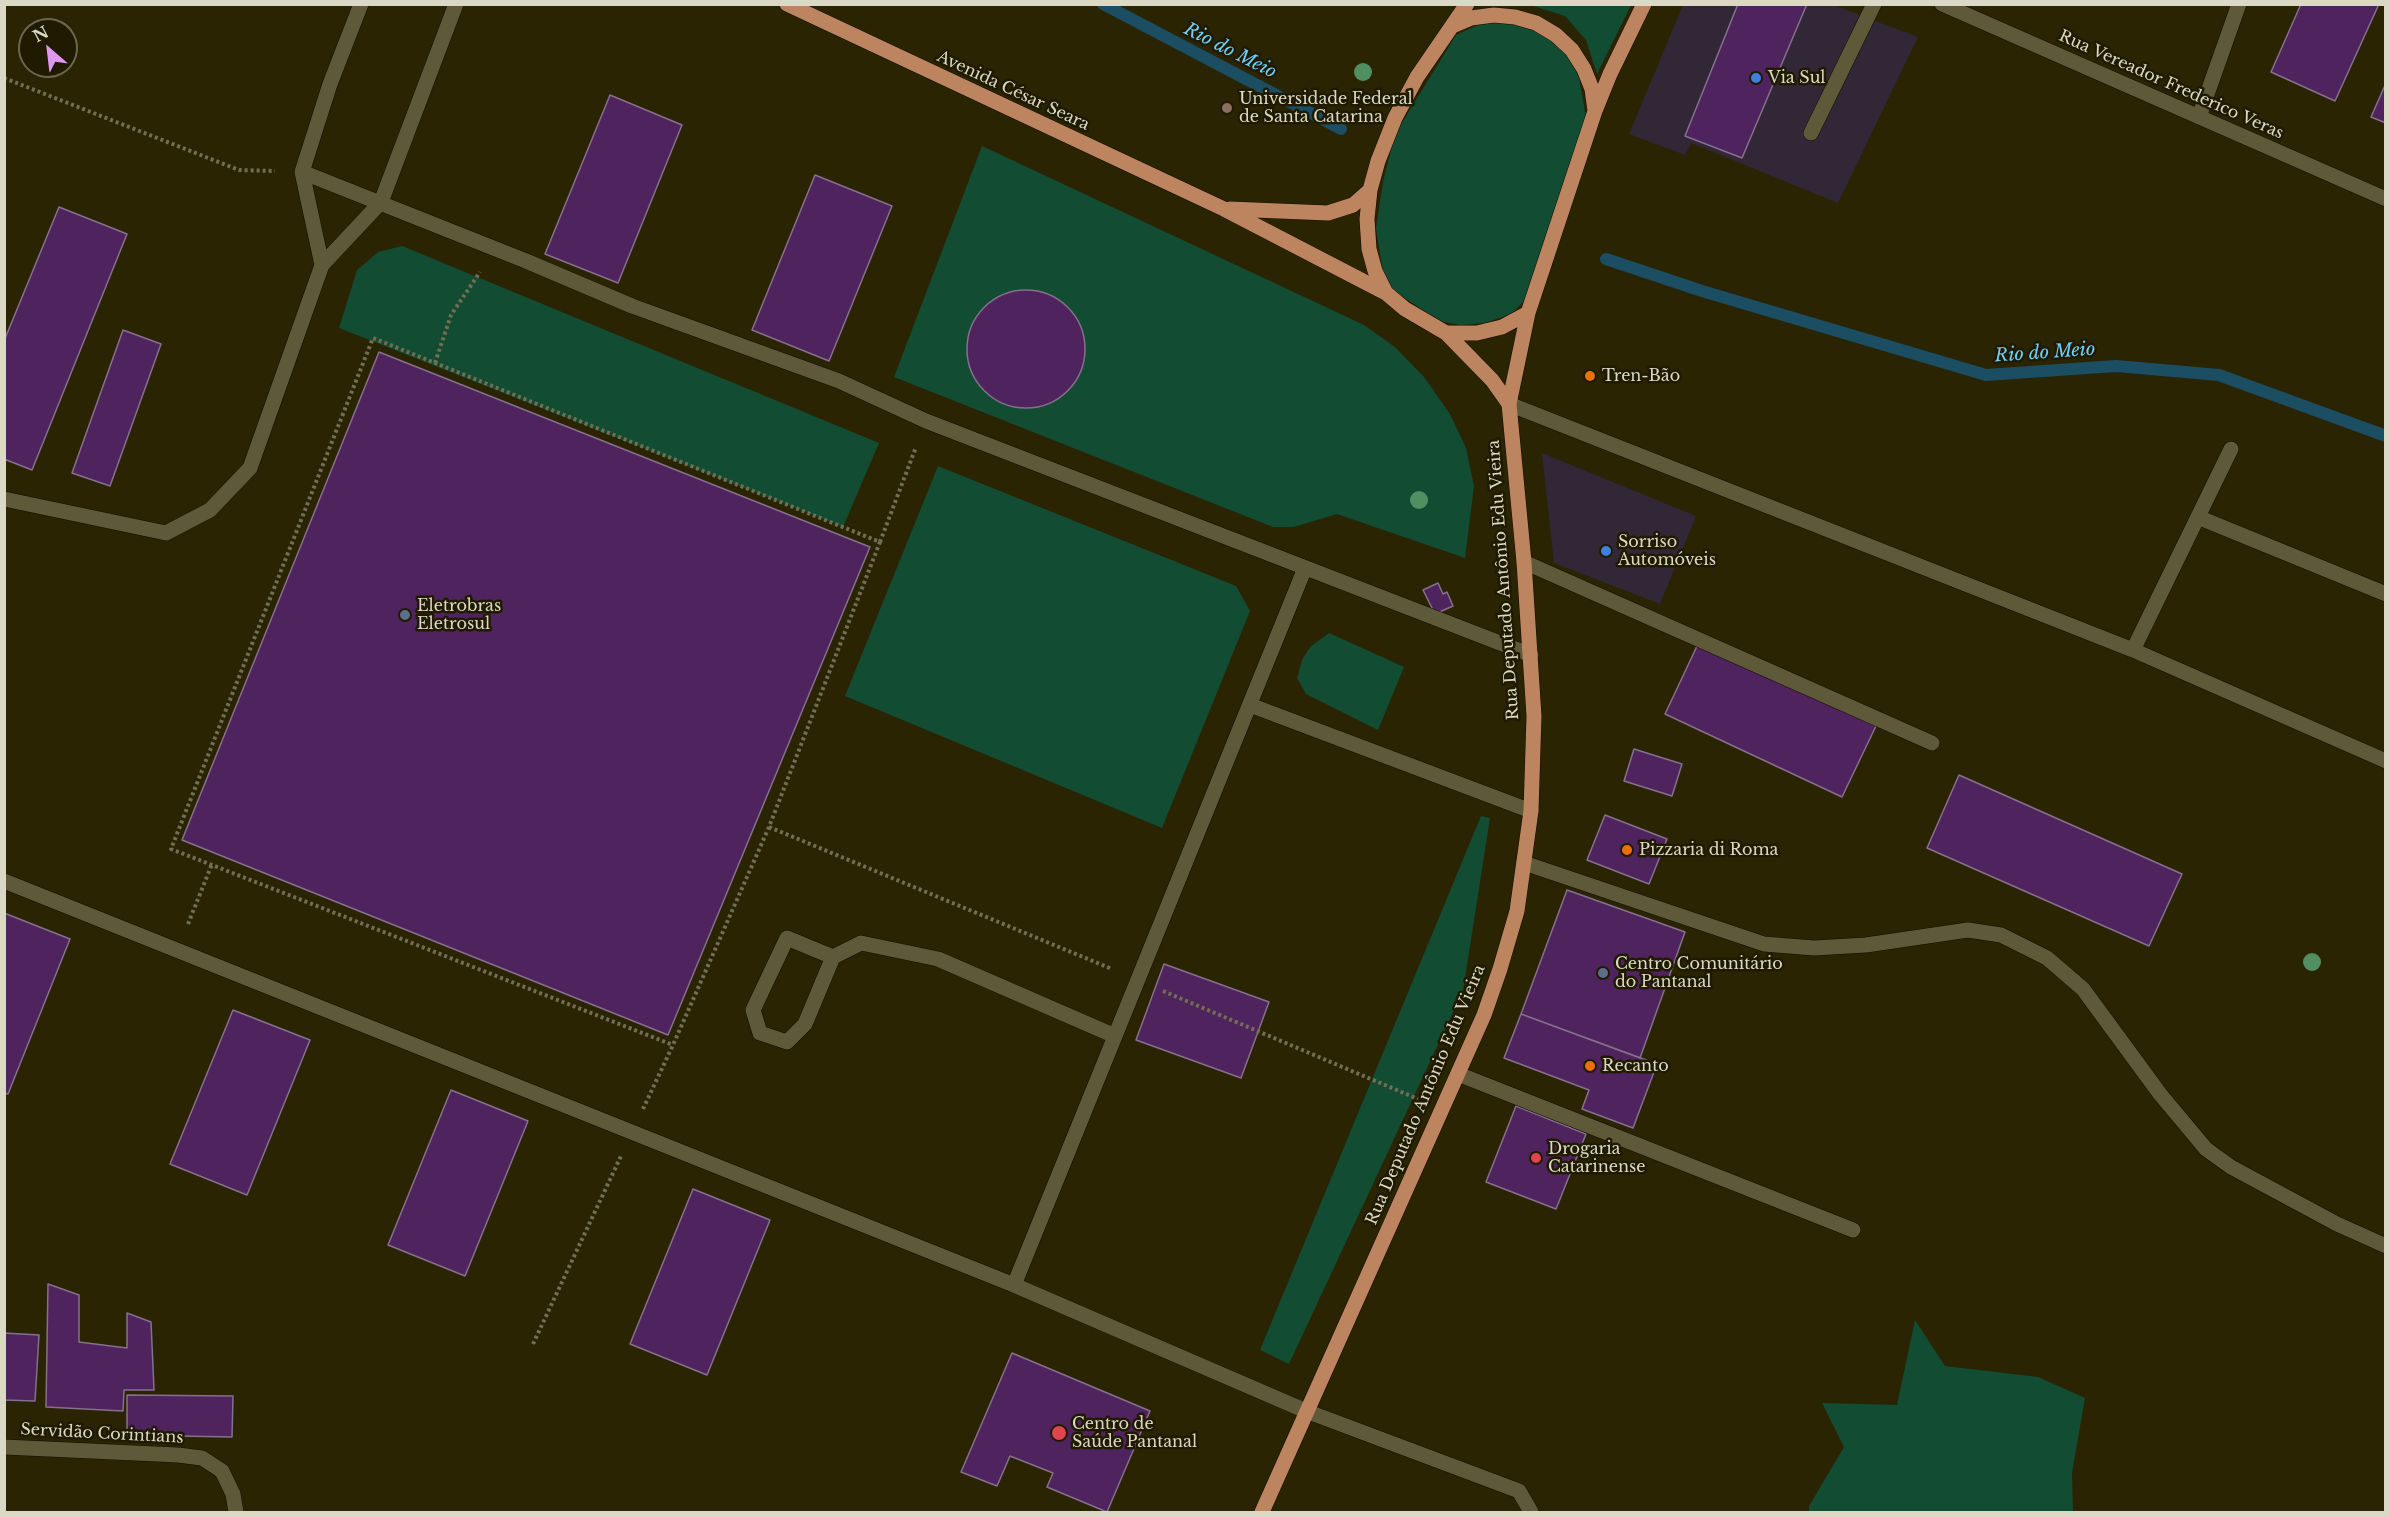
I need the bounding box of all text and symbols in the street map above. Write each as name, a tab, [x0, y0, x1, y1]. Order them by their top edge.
north arrow	[18, 18, 78, 78]
water label: Rio do Meio	[1180, 19, 1280, 83]
text: N	[29, 22, 52, 46]
street label: Rua Vereador Frederico Veras	[2056, 27, 2286, 143]
street label: Avenida César Seara	[934, 47, 1092, 135]
place label: Via Sul	[1768, 68, 1826, 88]
marker: Via Sul	[1749, 71, 1763, 85]
place label: Universidade Federal de Santa Catarina	[1239, 89, 1413, 127]
marker: Universidade Federal de Santa Catarina	[1220, 101, 1234, 115]
water label: Rio do Meio	[1994, 339, 2096, 367]
place label: Tren-Bão	[1602, 366, 1680, 386]
marker: Tren-Bão	[1583, 369, 1597, 383]
street label: Rua Deputado Antônio Edu Vieira	[1485, 439, 1523, 721]
place label: Sorriso Automóveis	[1618, 532, 1716, 570]
marker: Sorriso Automóveis	[1599, 544, 1613, 558]
place label: Eletrobras Eletrosul	[417, 596, 501, 634]
marker: Eletrobras Eletrosul	[398, 608, 412, 622]
place label: Pizzaria di Roma	[1639, 840, 1778, 860]
marker: Pizzaria di Roma	[1620, 843, 1634, 857]
place label: Centro Comunitário do Pantanal	[1615, 954, 1783, 992]
street label: Rua Deputado Antônio Edu Vieira	[1362, 962, 1490, 1228]
marker: Centro Comunitário do Pantanal	[1596, 966, 1610, 980]
place label: Recanto	[1602, 1056, 1669, 1076]
marker: Recanto	[1583, 1059, 1597, 1073]
place label: Drogaria Catarinense	[1548, 1139, 1645, 1177]
marker: Drogaria Catarinense	[1529, 1151, 1543, 1165]
place label: Centro de Saúde Pantanal	[1072, 1414, 1197, 1452]
street label: Servidão Corintians	[20, 1420, 184, 1448]
marker: Centro de Saúde Pantanal	[1050, 1424, 1068, 1442]

